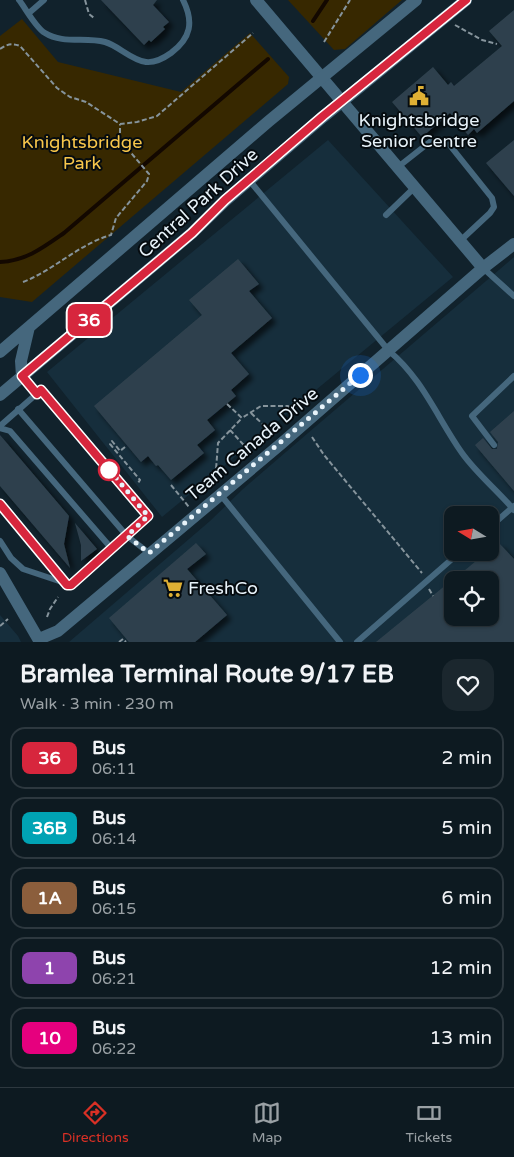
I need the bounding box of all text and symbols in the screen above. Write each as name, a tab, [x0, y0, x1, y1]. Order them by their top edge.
public building icon: Knightsbridge Senior Centre	[408, 85, 430, 107]
place label: Knightsbridge Senior Centre	[359, 109, 479, 152]
park label: Knightsbridge Park	[22, 131, 142, 174]
street label: Central Park Drive	[134, 143, 262, 263]
line badge: 36	[66, 304, 112, 336]
text: 36	[78, 309, 100, 331]
your location	[348, 363, 373, 388]
street label: Team Canada Drive	[182, 382, 322, 506]
unlabelled marker	[98, 459, 120, 481]
north arrow	[444, 506, 499, 561]
map controls	[444, 506, 499, 626]
button: locate	[444, 571, 499, 626]
supermarket icon: FreshCo	[162, 577, 184, 599]
place label: FreshCo	[188, 577, 258, 599]
button: heart	[442, 659, 494, 711]
text: Bramlea Terminal Route 9/17 EB	[20, 660, 394, 689]
text: Walk · 3 min · 230 m	[20, 694, 174, 714]
text: Bus	[92, 737, 126, 759]
text: 36	[38, 747, 61, 769]
text: 2 min	[441, 747, 492, 769]
text: 06:11	[92, 759, 136, 779]
text: Bus	[92, 807, 126, 829]
text: 36B	[32, 817, 67, 839]
text: 5 min	[441, 817, 492, 839]
text: 06:14	[92, 829, 136, 849]
text: Bus	[92, 877, 126, 899]
text: 1A	[37, 887, 62, 909]
text: 6 min	[441, 887, 492, 909]
text: 06:15	[92, 899, 136, 919]
text: Bus	[92, 947, 126, 969]
text: 1	[44, 957, 55, 979]
text: 12 min	[429, 957, 492, 979]
text: 06:21	[92, 969, 136, 989]
text: Bus	[92, 1017, 126, 1039]
text: 10	[38, 1027, 61, 1049]
text: 13 min	[429, 1027, 492, 1049]
text: 06:22	[92, 1039, 136, 1059]
tab: Directions	[62, 1099, 129, 1146]
tab: Map	[252, 1099, 282, 1146]
tab: Tickets	[405, 1099, 452, 1146]

